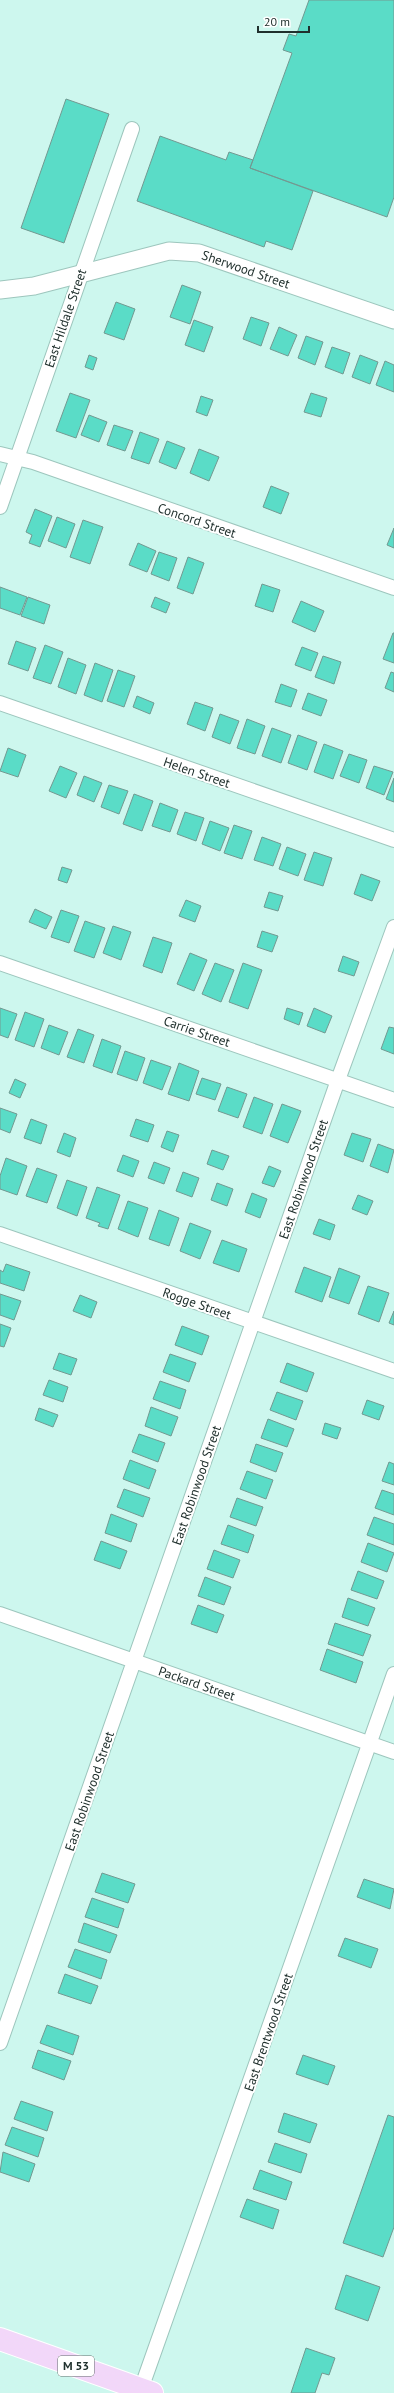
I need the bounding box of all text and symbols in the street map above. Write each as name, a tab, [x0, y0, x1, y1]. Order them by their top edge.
scale bar	[258, 8, 309, 34]
text: 20 m	[264, 14, 290, 29]
street label: Sherwood Street	[200, 246, 293, 293]
street label: East Hildale Street	[41, 266, 91, 370]
street label: Concord Street	[155, 499, 239, 542]
street label: Helen Street	[161, 753, 233, 792]
street label: Carrie Street	[161, 1012, 233, 1051]
street label: East Robinwood Street	[275, 1117, 332, 1241]
street label: Rogge Street	[160, 1284, 234, 1323]
street label: East Robinwood Street	[168, 1423, 225, 1547]
street label: Packard Street	[156, 1662, 238, 1705]
street label: East Robinwood Street	[61, 1729, 118, 1853]
street label: East Brentwood Street	[240, 1970, 297, 2094]
road number: M 53	[58, 2356, 94, 2376]

